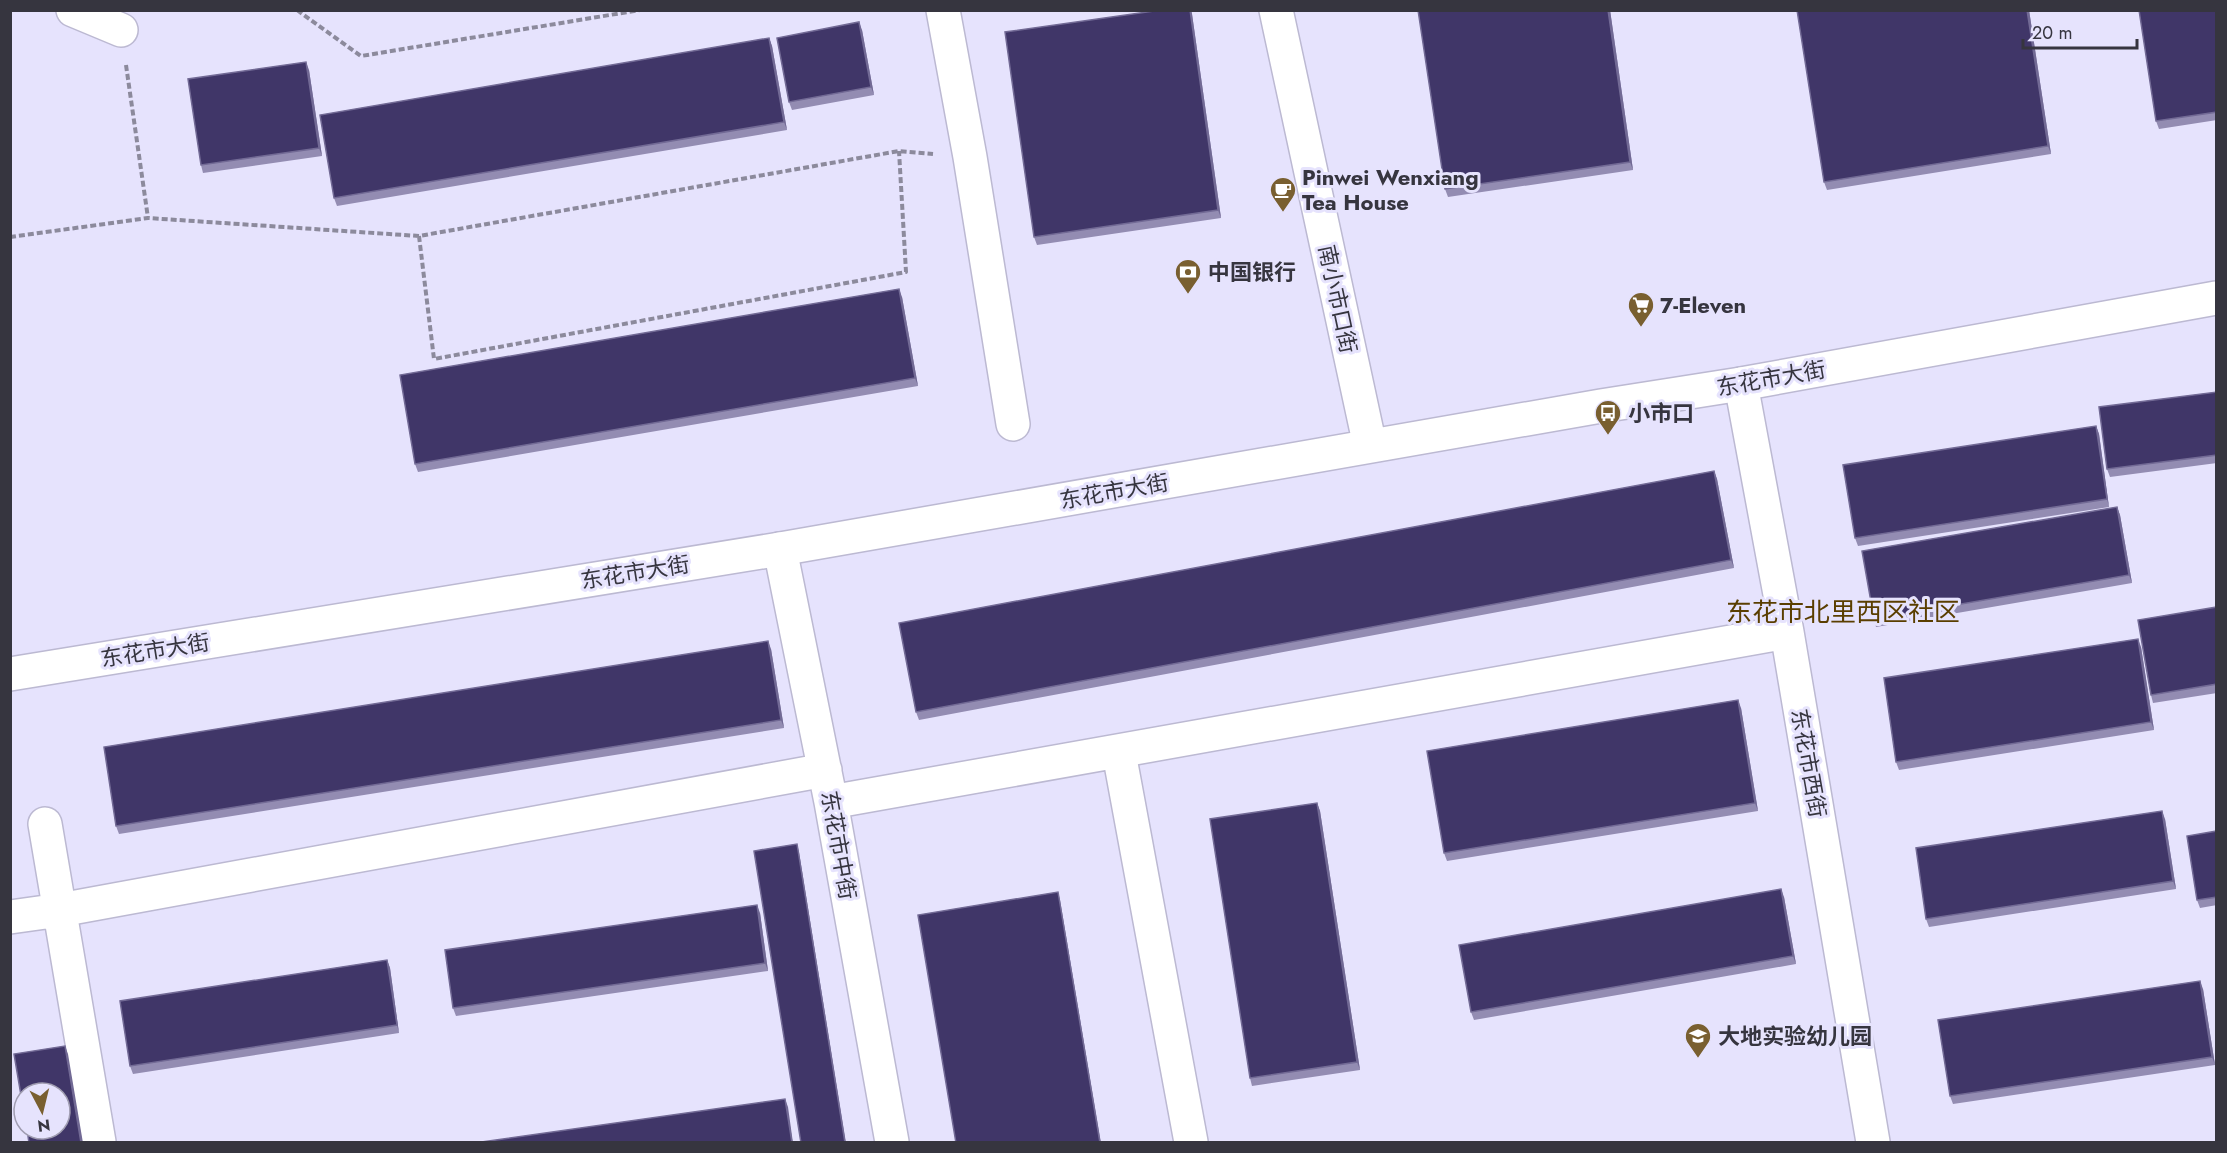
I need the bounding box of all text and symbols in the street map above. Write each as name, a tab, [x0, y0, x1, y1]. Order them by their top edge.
scale bar	[2023, 12, 2137, 50]
text: 20 m	[2032, 20, 2072, 46]
place label: Pinwei Wenxiang Tea House	[1302, 161, 1479, 218]
cafe icon: Pinwei Wenxiang Tea House	[1268, 175, 1298, 213]
street label: 南小市口街	[1311, 242, 1365, 356]
place label: 中国银行	[1208, 256, 1296, 288]
bank icon: 中国银行	[1173, 257, 1203, 295]
place label: 7-Eleven	[1660, 289, 1746, 321]
supermarket icon: 7-Eleven	[1626, 290, 1656, 328]
street label: 东花市大街	[1714, 353, 1828, 403]
place label: 小市口	[1628, 397, 1694, 429]
bus stop icon: 小市口	[1593, 398, 1623, 436]
street label: 东花市大街	[1057, 466, 1171, 516]
street label: 东花市大街	[578, 548, 692, 596]
district label: 东花市北里西区社区	[1726, 593, 1960, 631]
street label: 东花市大街	[98, 626, 212, 674]
street label: 东花市西街	[1784, 706, 1834, 820]
street label: 东花市中街	[814, 788, 864, 902]
place label: 大地实验幼儿园	[1718, 1020, 1872, 1052]
school or university icon: 大地实验幼儿园	[1683, 1021, 1713, 1059]
north arrow	[12, 1081, 72, 1141]
text: N	[36, 1113, 51, 1138]

